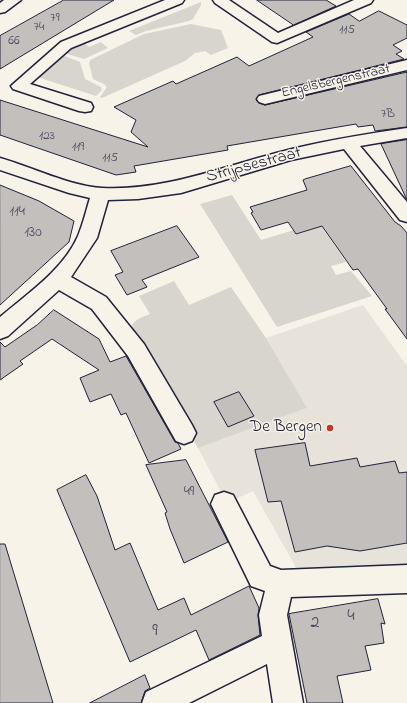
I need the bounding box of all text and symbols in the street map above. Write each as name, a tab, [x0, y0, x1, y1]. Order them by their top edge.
house number: 79	[50, 11, 60, 27]
house number: 74	[34, 20, 44, 36]
house number: 115	[339, 23, 355, 39]
house number: 66	[8, 34, 20, 50]
street label: Engelsbergenstraat	[280, 61, 392, 103]
house number: 7B	[381, 107, 395, 123]
house number: 123	[39, 129, 55, 145]
house number: 119	[72, 140, 84, 156]
street label: Strijpsestraat	[204, 144, 304, 188]
house number: 115	[102, 151, 118, 167]
house number: 114	[9, 204, 25, 222]
house number: 130	[24, 225, 42, 243]
place label: De Bergen	[250, 418, 322, 438]
marker: De Bergen	[325, 423, 335, 433]
house number: 49	[184, 484, 194, 502]
house number: 4	[347, 606, 355, 628]
house number: 2	[311, 613, 319, 635]
house number: 9	[152, 621, 158, 643]

